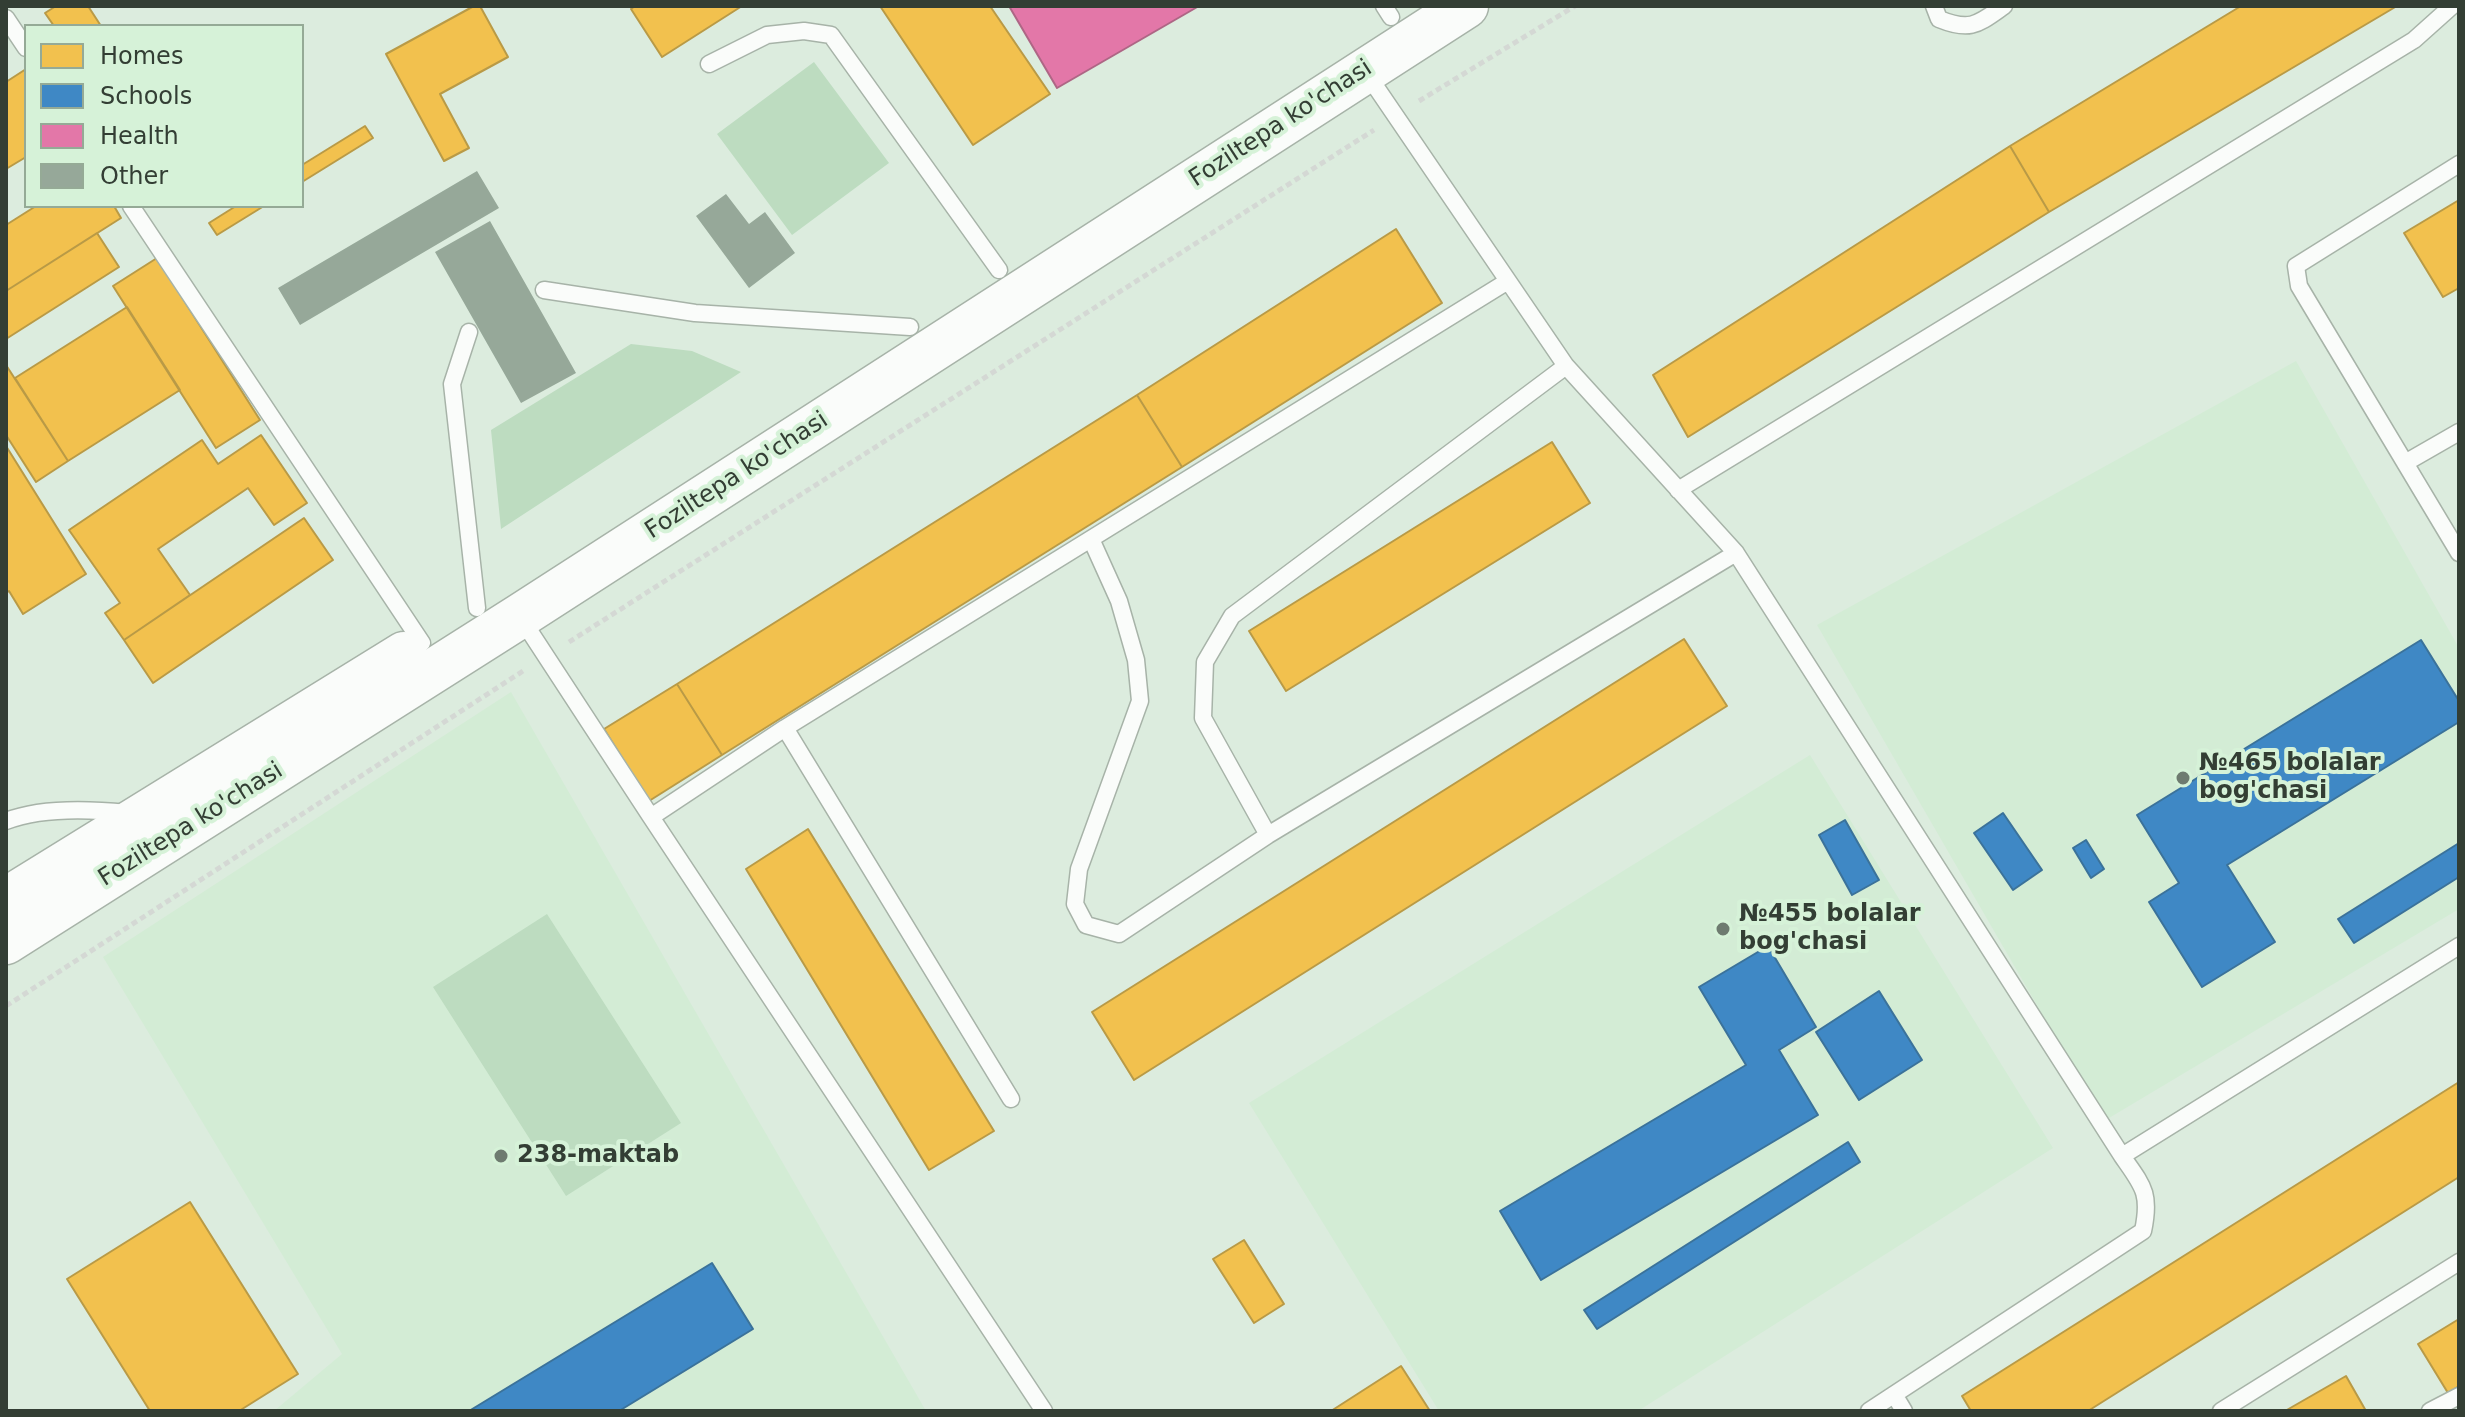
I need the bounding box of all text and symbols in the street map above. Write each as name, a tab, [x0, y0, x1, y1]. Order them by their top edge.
legend	[24, 24, 304, 208]
text: Homes	[100, 42, 183, 70]
street label: Foziltepa ko'chasi	[1184, 54, 1378, 194]
text: Schools	[100, 82, 192, 110]
text: Health	[100, 122, 179, 150]
text: Other	[100, 162, 168, 190]
street label: Foziltepa ko'chasi	[640, 406, 834, 546]
place label: №465 bolalar bog'chasi	[2199, 750, 2381, 806]
street label: Foziltepa ko'chasi	[94, 757, 288, 893]
marker: №465 bolalar bog'chasi	[2174, 769, 2192, 787]
place label: №455 bolalar bog'chasi	[1739, 901, 1921, 957]
marker: №455 bolalar bog'chasi	[1714, 920, 1732, 938]
place label: 238-maktab	[517, 1142, 679, 1170]
marker: 238-maktab	[492, 1147, 510, 1165]

